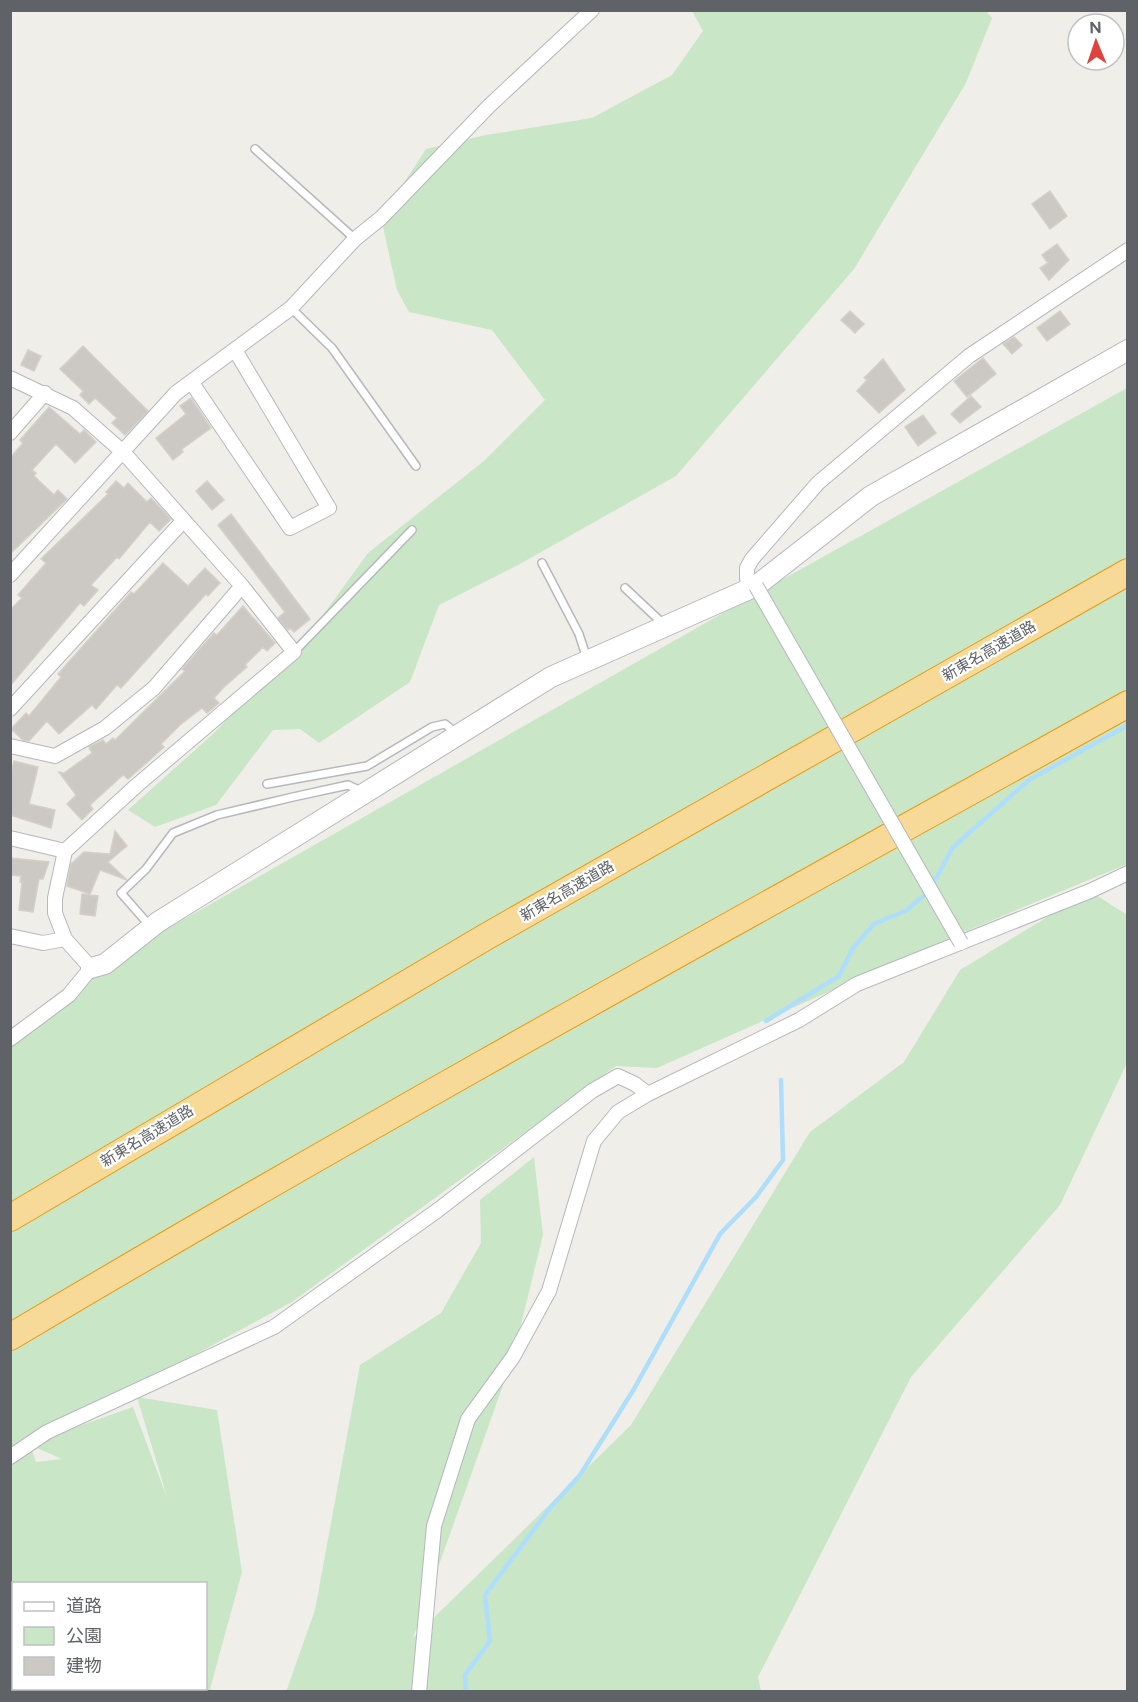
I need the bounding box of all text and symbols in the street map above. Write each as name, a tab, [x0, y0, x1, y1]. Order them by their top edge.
north arrow	[1066, 12, 1126, 72]
text: N	[1089, 18, 1102, 37]
street label: 新東名高速道路	[939, 617, 1039, 685]
street label: 新東名高速道路	[517, 857, 617, 925]
street label: 新東名高速道路	[97, 1101, 197, 1171]
legend	[12, 1582, 207, 1690]
text: 道路	[66, 1595, 102, 1617]
text: 公園	[66, 1625, 102, 1647]
text: 建物	[66, 1655, 102, 1677]

